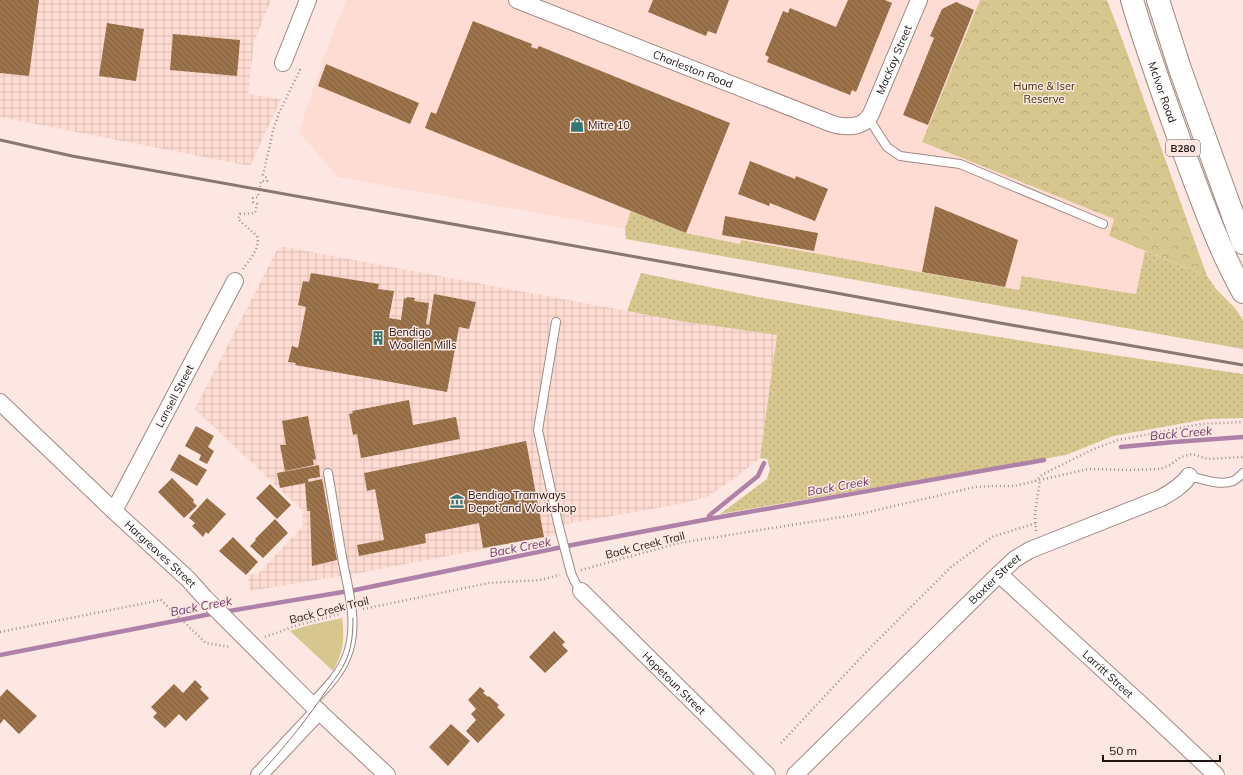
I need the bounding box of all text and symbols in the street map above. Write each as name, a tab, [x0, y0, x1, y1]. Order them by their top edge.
street label: MacKay Street	[873, 23, 915, 97]
street label: Charleston Road	[651, 47, 735, 91]
street label: McIvor Road	[1145, 60, 1180, 124]
park label: Hume & Iser Reserve	[1013, 79, 1075, 106]
shop icon: Mitre 10	[569, 117, 585, 133]
place label: Mitre 10	[588, 118, 630, 132]
road number: B280	[1166, 140, 1200, 156]
place label: Bendigo Woollen Mills	[389, 325, 456, 352]
building icon: Bendigo Woollen Mills	[370, 330, 386, 346]
street label: Lansell Street	[152, 362, 197, 430]
water label: Back Creek	[1149, 423, 1214, 443]
water label: Back Creek	[806, 473, 871, 499]
place label: Bendigo Tramways Depot and Workshop	[468, 488, 577, 515]
museum icon: Bendigo Tramways Depot and Workshop	[449, 493, 465, 509]
street label: Hargreaves Street	[122, 517, 199, 591]
street label: Back Creek Trail	[604, 528, 686, 562]
water label: Back Creek	[488, 534, 553, 560]
street label: Baxter Street	[966, 550, 1023, 607]
water label: Back Creek	[169, 593, 234, 619]
street label: Back Creek Trail	[288, 593, 370, 627]
street label: Larritt Street	[1080, 647, 1137, 701]
street label: Hopetoun Street	[640, 649, 709, 718]
scale bar	[1103, 737, 1220, 763]
text: 50 m	[1109, 743, 1137, 758]

